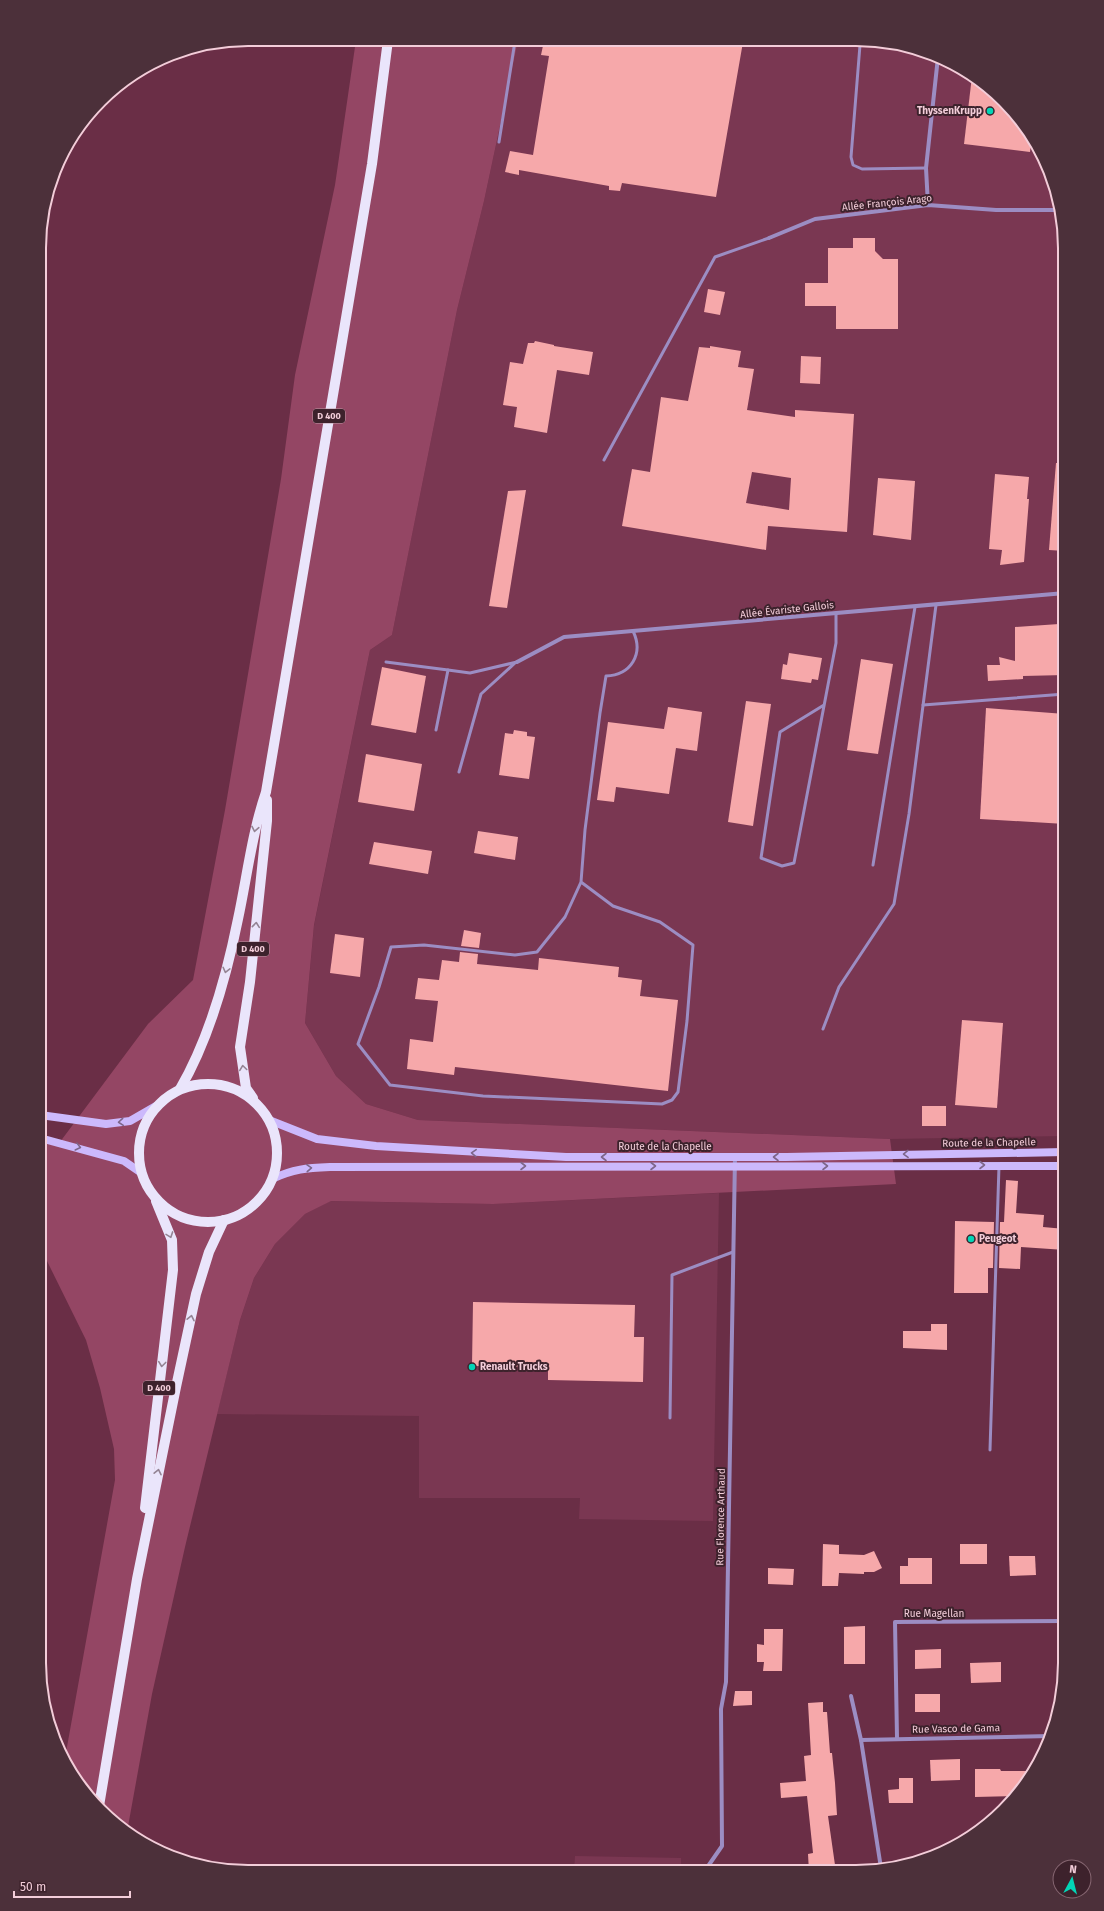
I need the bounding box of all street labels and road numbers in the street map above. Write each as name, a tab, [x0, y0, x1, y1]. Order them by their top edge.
street label: Allée François Arago	[841, 192, 933, 214]
road number: D 400	[313, 409, 345, 423]
street label: Allée Évariste Gallois	[739, 597, 835, 621]
road number: D 400	[237, 942, 269, 956]
street label: Route de la Chapelle	[942, 1136, 1036, 1150]
street label: Route de la Chapelle	[618, 1141, 712, 1153]
road number: D 400	[143, 1381, 175, 1395]
street label: Rue Florence Arthaud	[714, 1468, 728, 1566]
street label: Rue Magellan	[904, 1608, 964, 1620]
street label: Rue Vasco de Gama	[912, 1722, 1000, 1736]

